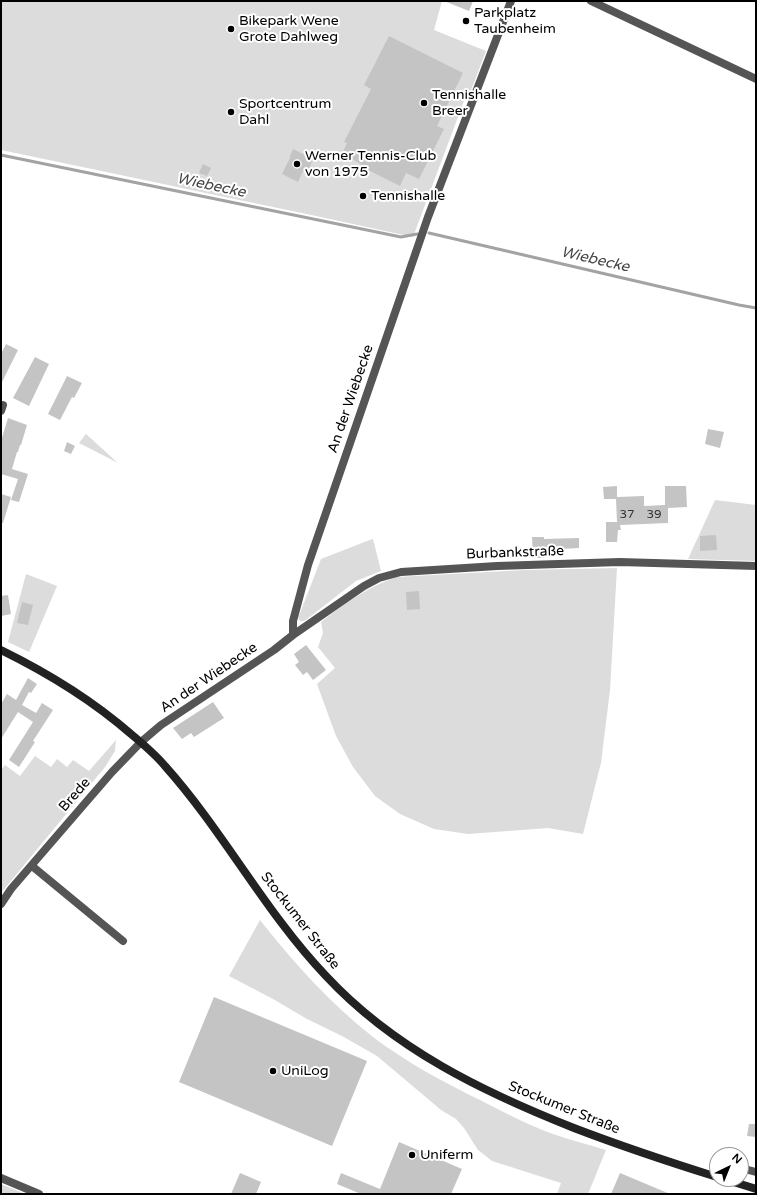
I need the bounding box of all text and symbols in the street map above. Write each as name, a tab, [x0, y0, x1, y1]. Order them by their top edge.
place label: Parkplatz Taubenheim	[474, 5, 556, 38]
place label: Bikepark Wene Grote Dahlweg	[239, 13, 339, 46]
marker: Parkplatz Taubenheim	[461, 16, 471, 26]
marker: Bikepark Wene Grote Dahlweg	[226, 24, 236, 34]
place label: Tennishalle Breer	[432, 87, 506, 120]
place label: Sportcentrum Dahl	[239, 96, 331, 128]
marker: Tennishalle Breer	[419, 98, 429, 108]
marker: Sportcentrum Dahl	[226, 107, 236, 117]
place label: Werner Tennis-Club von 1975	[305, 148, 436, 180]
marker: Werner Tennis-Club von 1975	[292, 159, 302, 169]
water label: Wiebecke	[175, 170, 247, 202]
place label: Tennishalle	[371, 188, 445, 204]
marker: Tennishalle	[358, 191, 368, 201]
water label: Wiebecke	[559, 243, 631, 277]
street label: An der Wiebecke	[325, 343, 377, 455]
house number: 37	[619, 508, 635, 522]
house number: 39	[646, 508, 662, 522]
street label: Burbankstraße	[466, 543, 564, 563]
street label: An der Wiebecke	[157, 639, 261, 717]
street label: Brede	[56, 775, 94, 815]
street label: Stockumer Straße	[257, 869, 343, 973]
place label: UniLog	[281, 1063, 329, 1079]
marker: UniLog	[268, 1066, 278, 1076]
street label: Stockumer Straße	[506, 1078, 622, 1138]
place label: Uniferm	[420, 1147, 473, 1163]
north arrow	[709, 1147, 749, 1187]
marker: Uniferm	[407, 1150, 417, 1160]
text: N	[729, 1151, 745, 1166]

